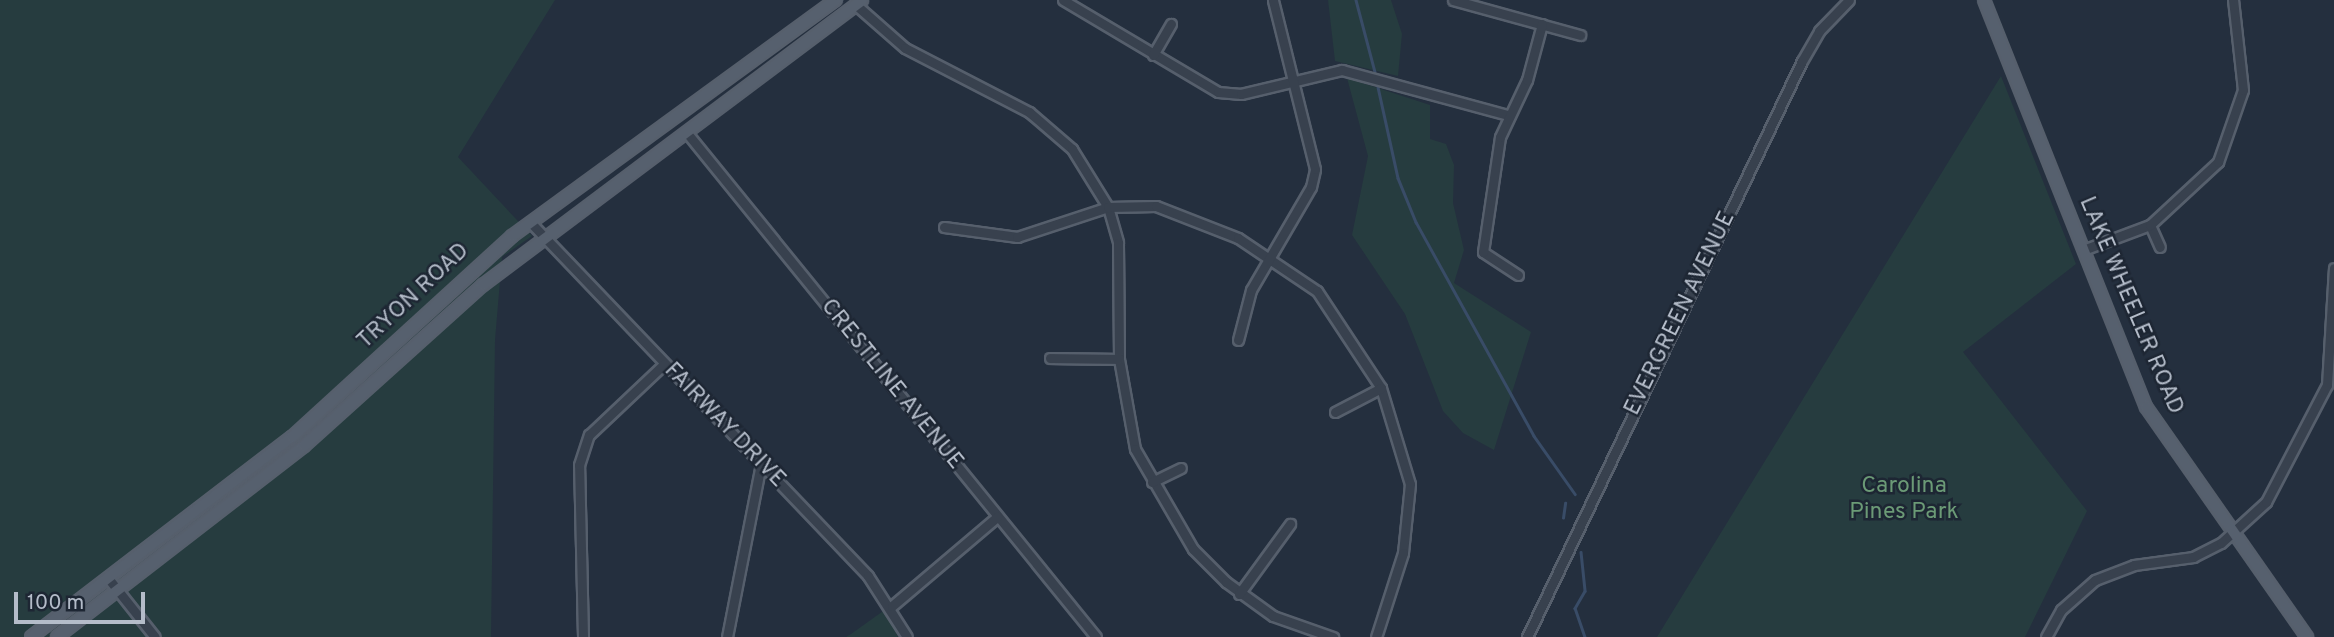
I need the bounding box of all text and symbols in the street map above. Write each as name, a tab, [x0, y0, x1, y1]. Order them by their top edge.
street label: LAKE WHEELER ROAD	[2072, 193, 2188, 419]
street label: EVERGREEN AVENUE	[1619, 207, 1743, 421]
street label: TRYON ROAD	[352, 238, 476, 356]
street label: CRESTLINE AVENUE	[813, 294, 969, 476]
street label: FAIRWAY DRIVE	[657, 357, 791, 495]
park label: Carolina Pines Park	[1849, 473, 1959, 527]
scale bar	[18, 578, 149, 622]
text: 100 m	[27, 590, 84, 617]

